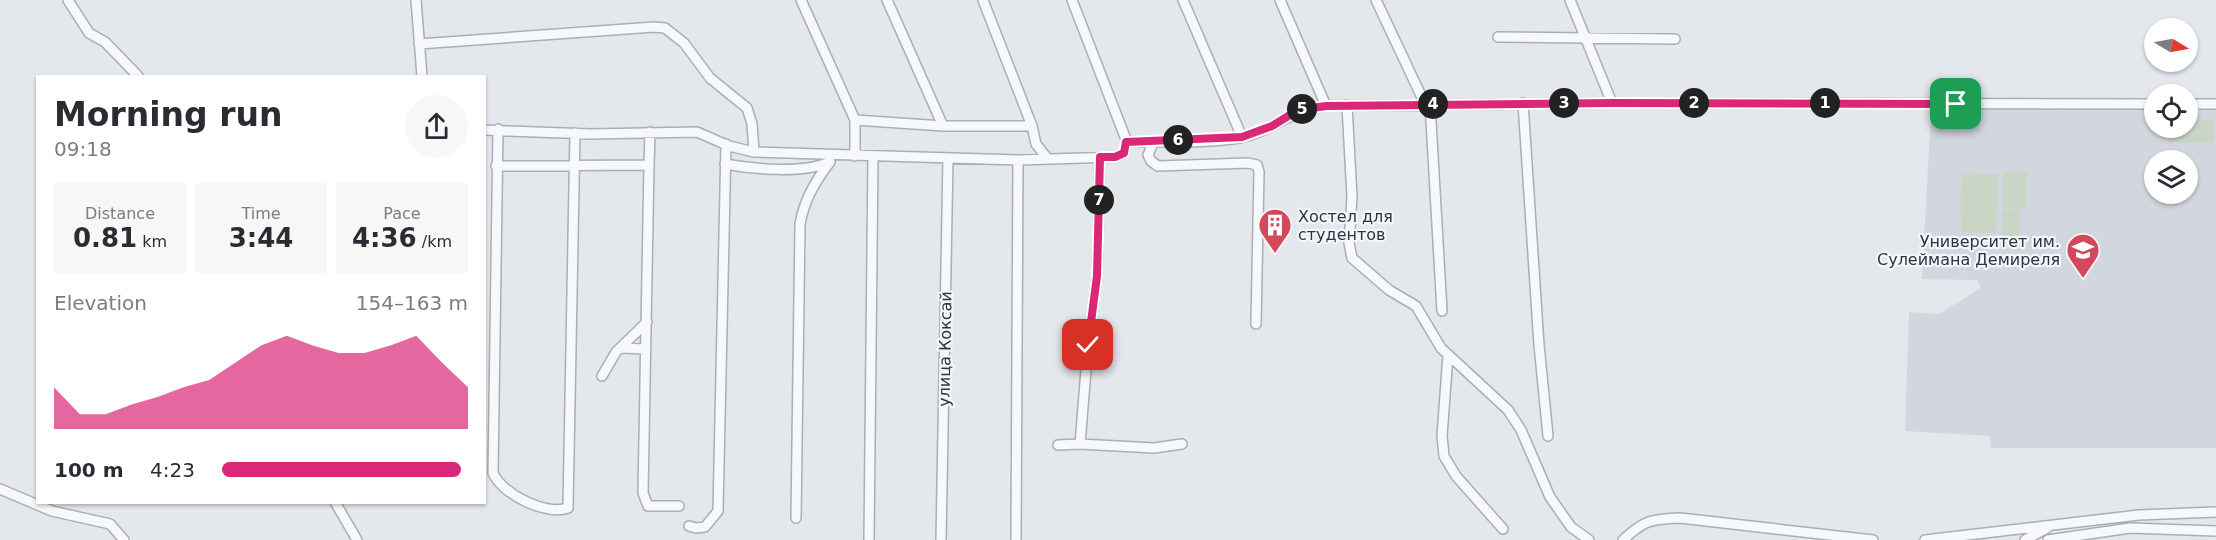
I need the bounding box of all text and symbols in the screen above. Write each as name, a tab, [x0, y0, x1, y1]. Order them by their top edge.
north arrow	[2144, 18, 2198, 72]
map controls	[2144, 18, 2198, 204]
pin	[1930, 78, 1981, 129]
button: locate	[2144, 84, 2198, 138]
icon: arrive	[1939, 87, 1972, 120]
pin: 3	[1549, 88, 1579, 118]
pin: 2	[1679, 88, 1709, 118]
pin: 1	[1810, 88, 1840, 118]
pin: 4	[1418, 89, 1448, 119]
text: 3	[1558, 93, 1570, 112]
text: 2	[1688, 93, 1700, 112]
text: 1	[1819, 93, 1831, 112]
pin: 5	[1287, 94, 1317, 124]
text: 4	[1427, 94, 1439, 113]
text: Morning run	[54, 95, 282, 134]
button: share	[405, 95, 468, 158]
text: 5	[1296, 99, 1308, 118]
pin: 6	[1163, 125, 1193, 155]
text: 6	[1172, 130, 1184, 149]
text: 09:18	[54, 137, 112, 161]
button: layers	[2144, 150, 2198, 204]
pin: 7	[1084, 185, 1114, 215]
text: 7	[1093, 190, 1105, 209]
text: Distance	[85, 204, 155, 223]
text: Time	[241, 204, 281, 223]
text: Pace	[383, 204, 421, 223]
building icon: Хостел для студентов	[1257, 207, 1293, 254]
place label: Хостел для студентов	[1298, 207, 1393, 244]
text: 0.81	[73, 223, 137, 253]
text: 3:44	[229, 223, 293, 253]
text: 4:36	[352, 223, 417, 253]
text: km	[137, 232, 167, 251]
text: /km	[417, 232, 452, 251]
place label: Университет им. Сулеймана Демиреля	[1877, 232, 2060, 269]
school or university icon: Университет им. Сулеймана Демиреля	[2065, 232, 2101, 279]
text: Elevation	[54, 291, 147, 315]
text: 154–163 m	[356, 291, 468, 315]
street label: улица Коксай	[934, 291, 956, 407]
pin	[1062, 319, 1113, 370]
icon: check	[1071, 328, 1104, 361]
text: 100 m	[54, 458, 124, 482]
text: 4:23	[150, 458, 195, 482]

